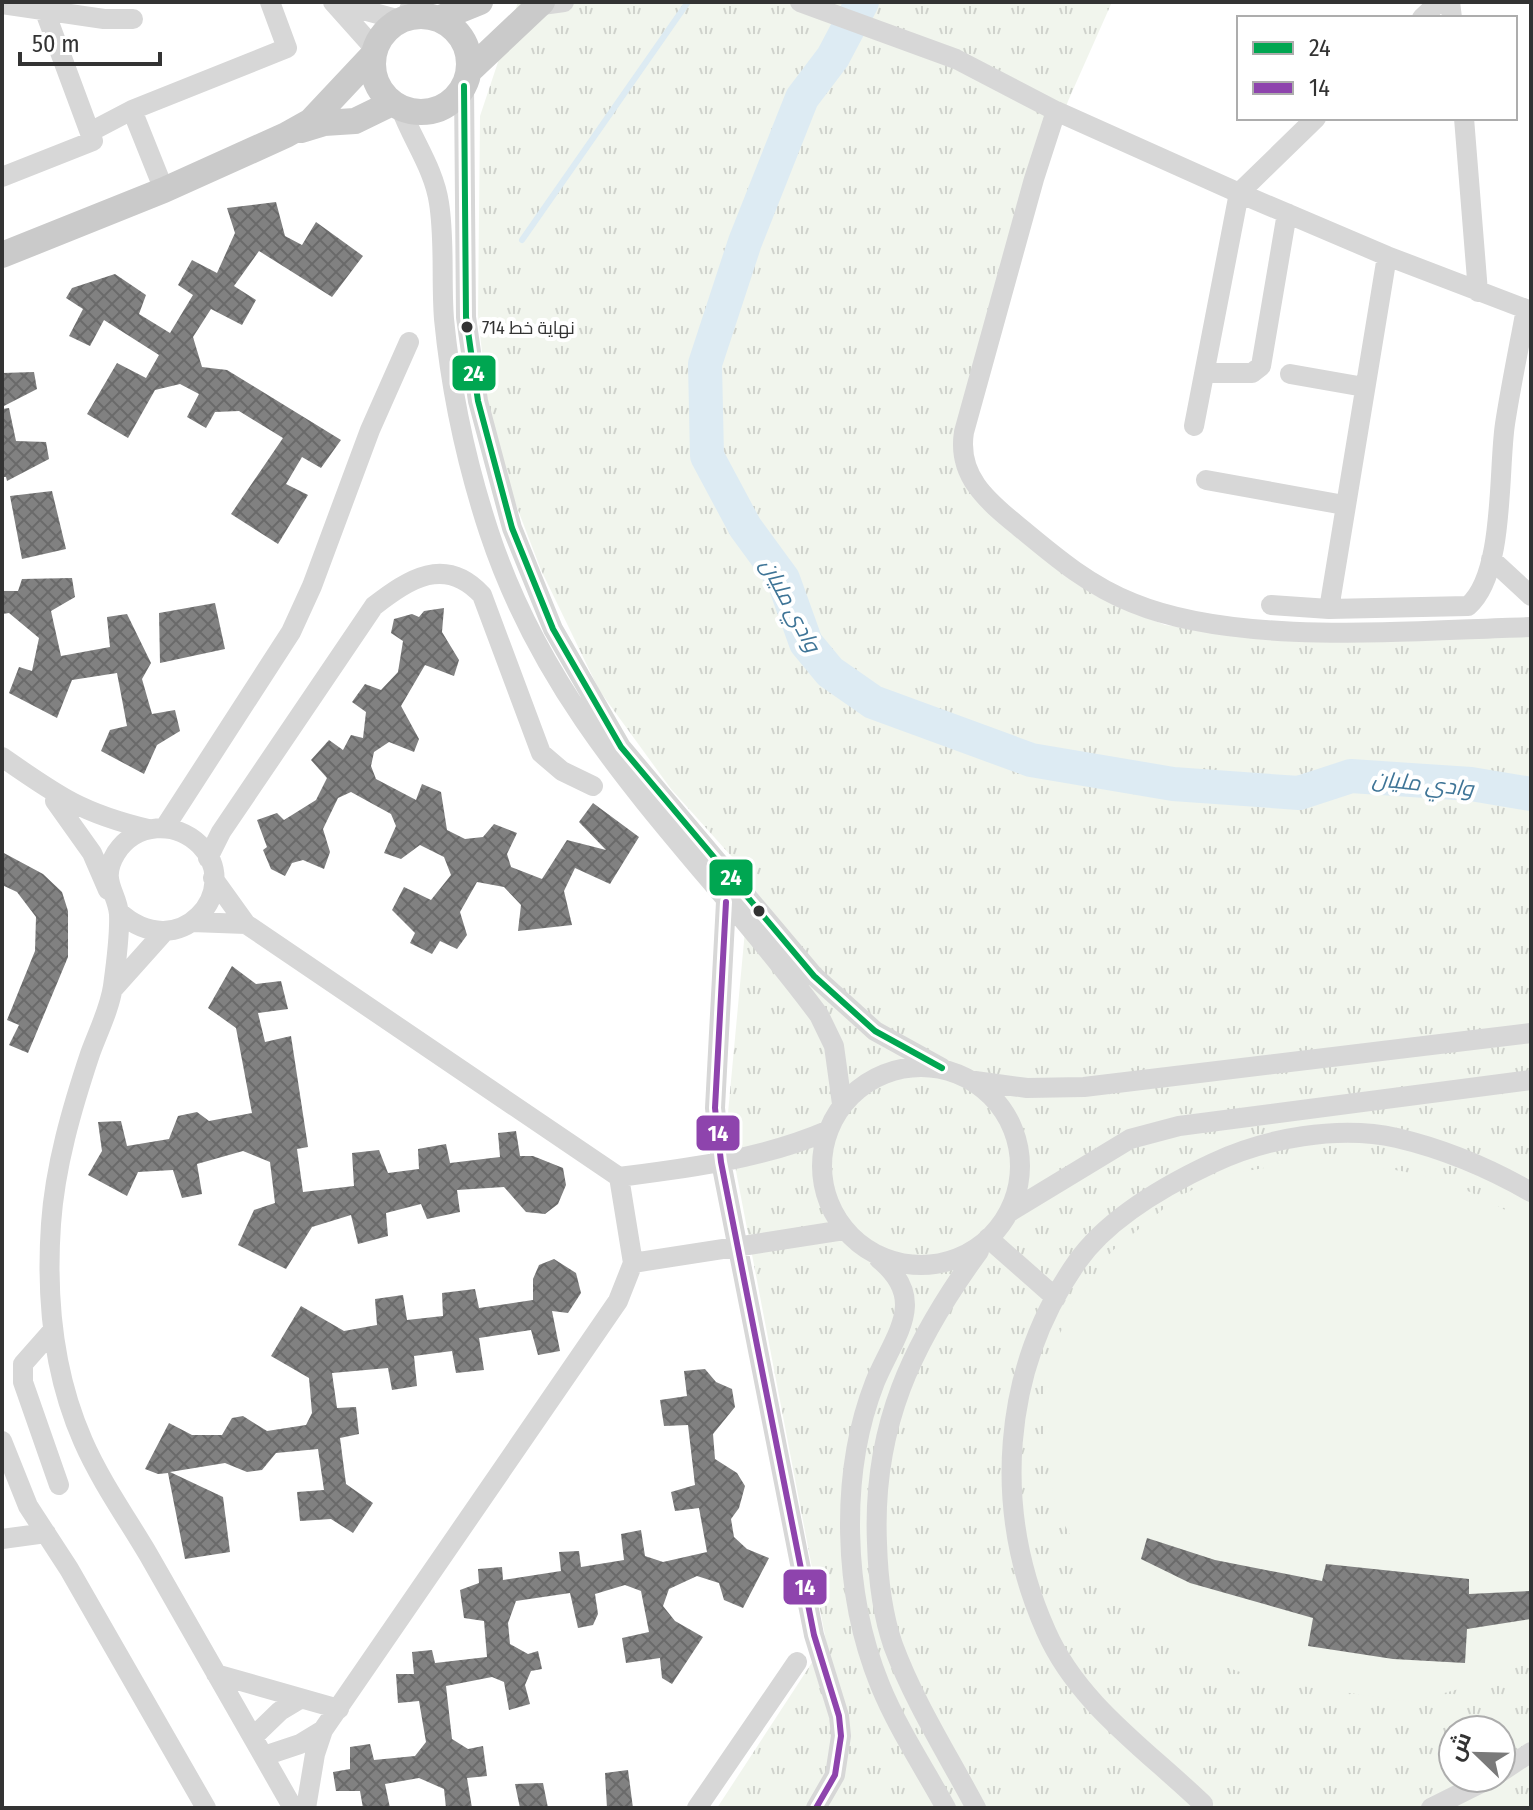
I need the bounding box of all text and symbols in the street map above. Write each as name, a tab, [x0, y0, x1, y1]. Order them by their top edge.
scale bar	[20, 16, 160, 66]
legend	[1237, 16, 1517, 120]
text: 50 m	[32, 30, 80, 58]
text: 24	[1309, 34, 1331, 62]
text: 14	[1309, 74, 1330, 102]
place label: نهاية خط 714	[482, 317, 575, 339]
marker: نهاية خط 714	[459, 319, 475, 335]
line badge: 24	[451, 354, 497, 392]
text: 24	[462, 360, 485, 387]
water label: وادي مليان	[751, 554, 827, 660]
water label: وادي مليان	[1370, 765, 1477, 806]
line badge: 24	[708, 858, 754, 897]
text: 24	[719, 864, 742, 891]
unlabelled marker	[751, 903, 767, 919]
line badge: 14	[695, 1114, 741, 1152]
text: 14	[708, 1120, 728, 1147]
line badge: 14	[782, 1568, 828, 1606]
text: 14	[795, 1574, 815, 1601]
north arrow	[1437, 1714, 1517, 1794]
text: ش	[1441, 1728, 1477, 1765]

